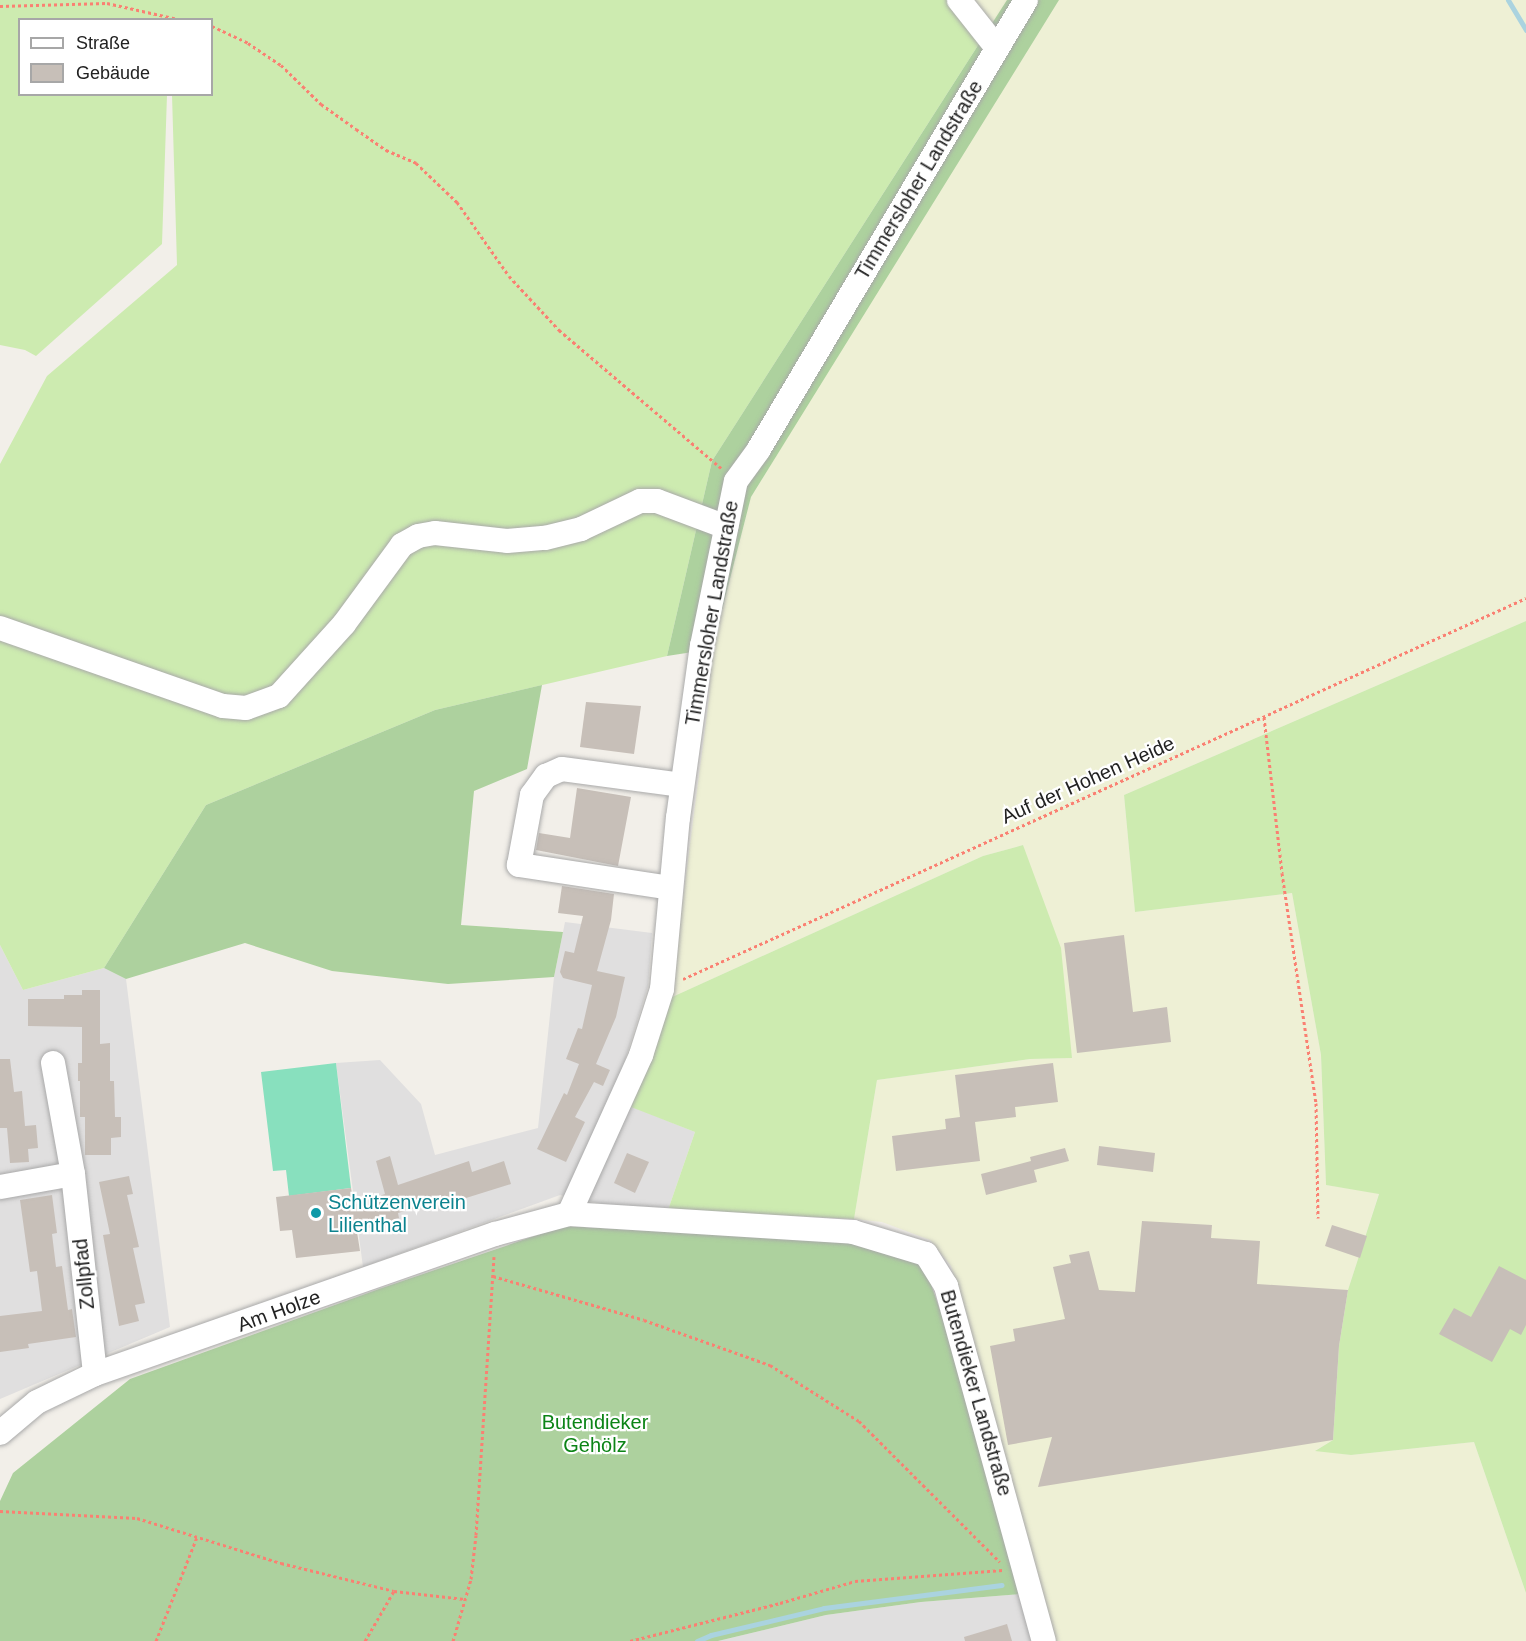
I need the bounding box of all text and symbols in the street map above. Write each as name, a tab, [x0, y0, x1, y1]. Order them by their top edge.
legend	[18, 18, 213, 96]
text: Straße	[76, 33, 130, 53]
text: Gebäude	[76, 63, 150, 83]
street label: Timmersloher Landstraße	[850, 76, 988, 284]
street label: Timmersloher Landstraße	[680, 499, 744, 727]
street label: Auf der Hohen Heide	[998, 731, 1178, 829]
place label: Schützenverein Lilienthal	[328, 1190, 466, 1237]
marker: Schützenverein Lilienthal	[309, 1206, 323, 1220]
street label: Zollpfad	[68, 1237, 100, 1311]
street label: Am Holze	[234, 1285, 324, 1337]
street label: Butendieker Landstraße	[935, 1287, 1017, 1499]
park label: Butendieker Gehölz	[542, 1411, 648, 1458]

